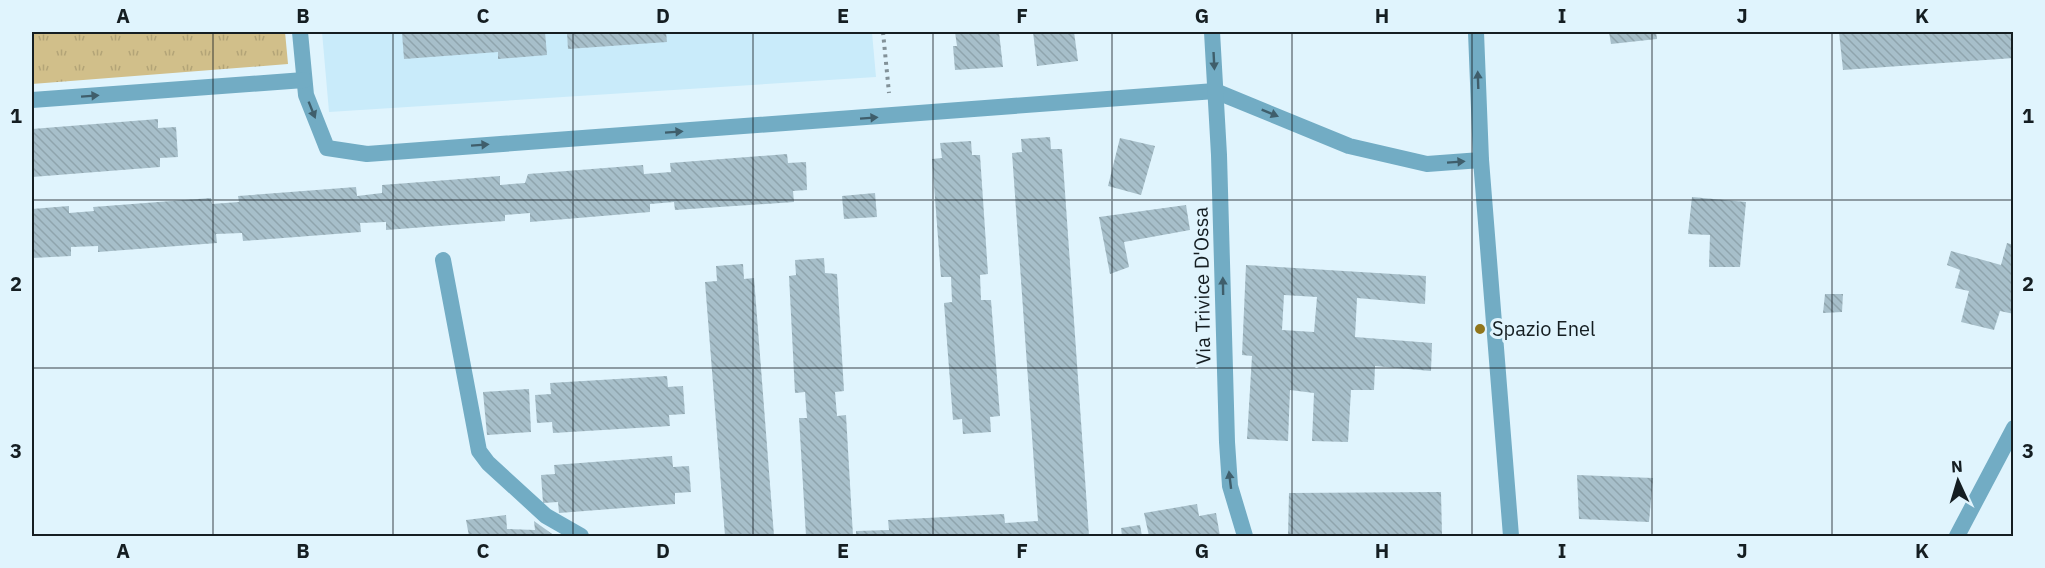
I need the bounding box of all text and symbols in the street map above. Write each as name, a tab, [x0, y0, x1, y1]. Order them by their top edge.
text: A	[116, 2, 130, 29]
text: B	[296, 2, 310, 29]
text: C	[476, 2, 490, 29]
text: D	[656, 2, 670, 29]
text: E	[837, 2, 849, 29]
text: F	[1016, 2, 1028, 29]
text: G	[1195, 2, 1209, 29]
text: H	[1375, 2, 1389, 29]
text: I	[1558, 2, 1566, 29]
text: J	[1736, 2, 1748, 29]
text: K	[1915, 2, 1929, 29]
one-way arrow	[1209, 52, 1218, 71]
one-way arrow	[1474, 71, 1483, 90]
one-way arrow	[80, 91, 99, 101]
one-way arrow	[307, 101, 317, 119]
text: 1	[10, 102, 22, 129]
text: 1	[2022, 102, 2034, 129]
one-way arrow	[1261, 108, 1279, 118]
one-way arrow	[859, 113, 878, 122]
one-way arrow	[665, 127, 684, 136]
one-way arrow	[470, 141, 489, 150]
one-way arrow	[1447, 157, 1466, 166]
street label: Via Trivice D'Ossa	[1187, 206, 1216, 365]
text: 2	[10, 270, 22, 297]
text: 2	[2022, 270, 2034, 297]
one-way arrow	[1218, 276, 1227, 295]
place label: Spazio Enel	[1492, 315, 1596, 342]
marker: Spazio Enel	[1473, 322, 1487, 336]
text: 3	[10, 437, 22, 464]
text: 3	[2022, 437, 2034, 464]
north arrow	[1928, 451, 1988, 511]
text: N	[1950, 456, 1963, 476]
one-way arrow	[1225, 471, 1234, 490]
text: A	[116, 537, 130, 564]
text: B	[296, 537, 310, 564]
text: C	[476, 537, 490, 564]
text: D	[656, 537, 670, 564]
text: E	[837, 537, 849, 564]
text: F	[1016, 537, 1028, 564]
text: G	[1195, 537, 1209, 564]
text: H	[1375, 537, 1389, 564]
text: I	[1558, 537, 1566, 564]
text: J	[1736, 537, 1748, 564]
text: K	[1915, 537, 1929, 564]

